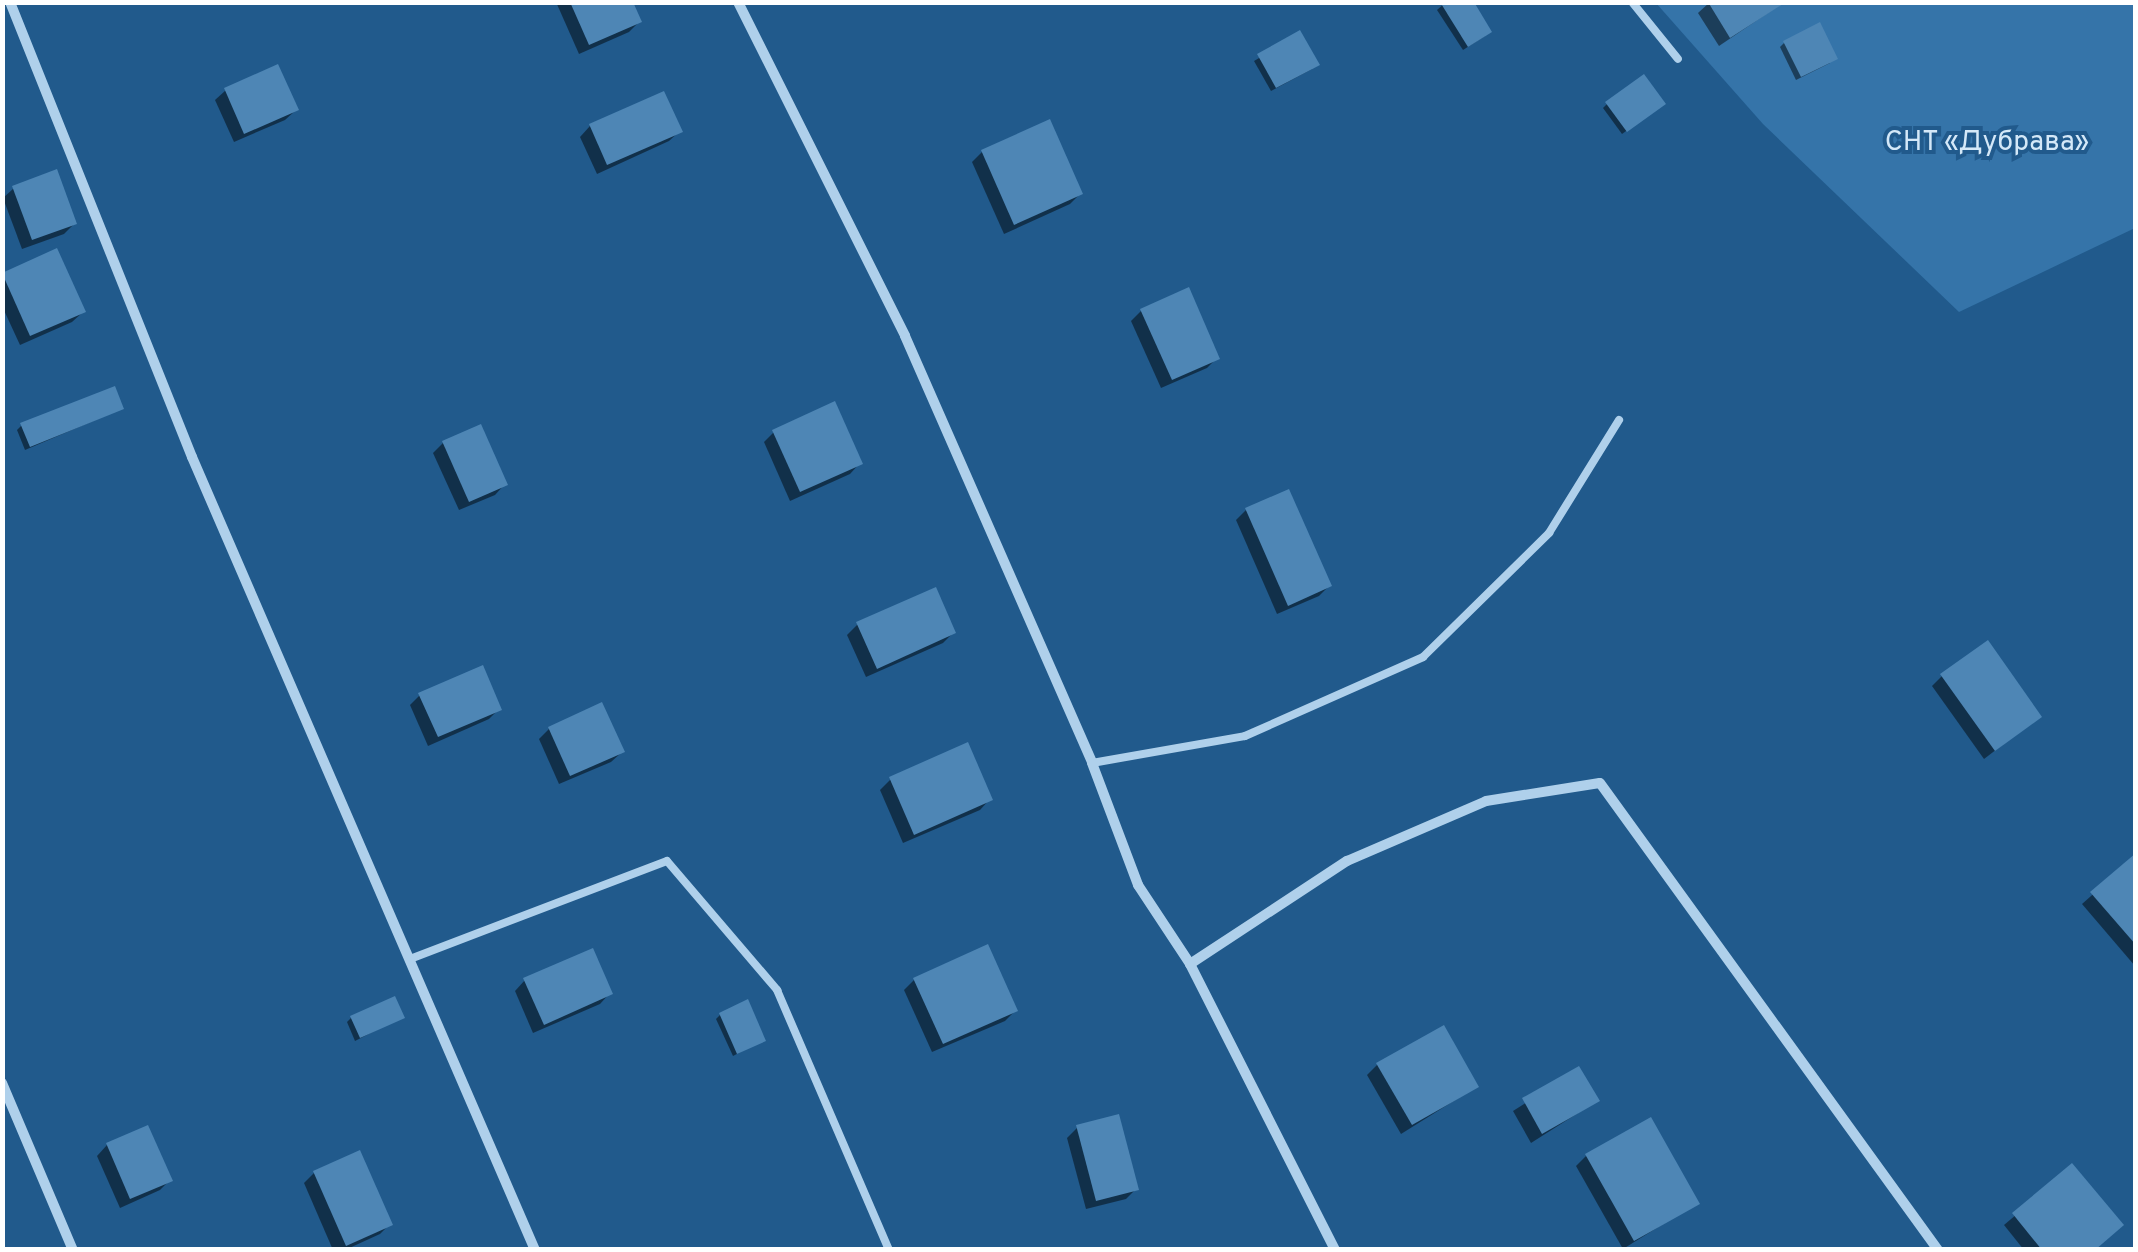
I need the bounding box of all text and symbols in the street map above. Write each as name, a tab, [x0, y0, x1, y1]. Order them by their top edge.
park label: СНТ «Дубрава»	[1884, 126, 2090, 160]

